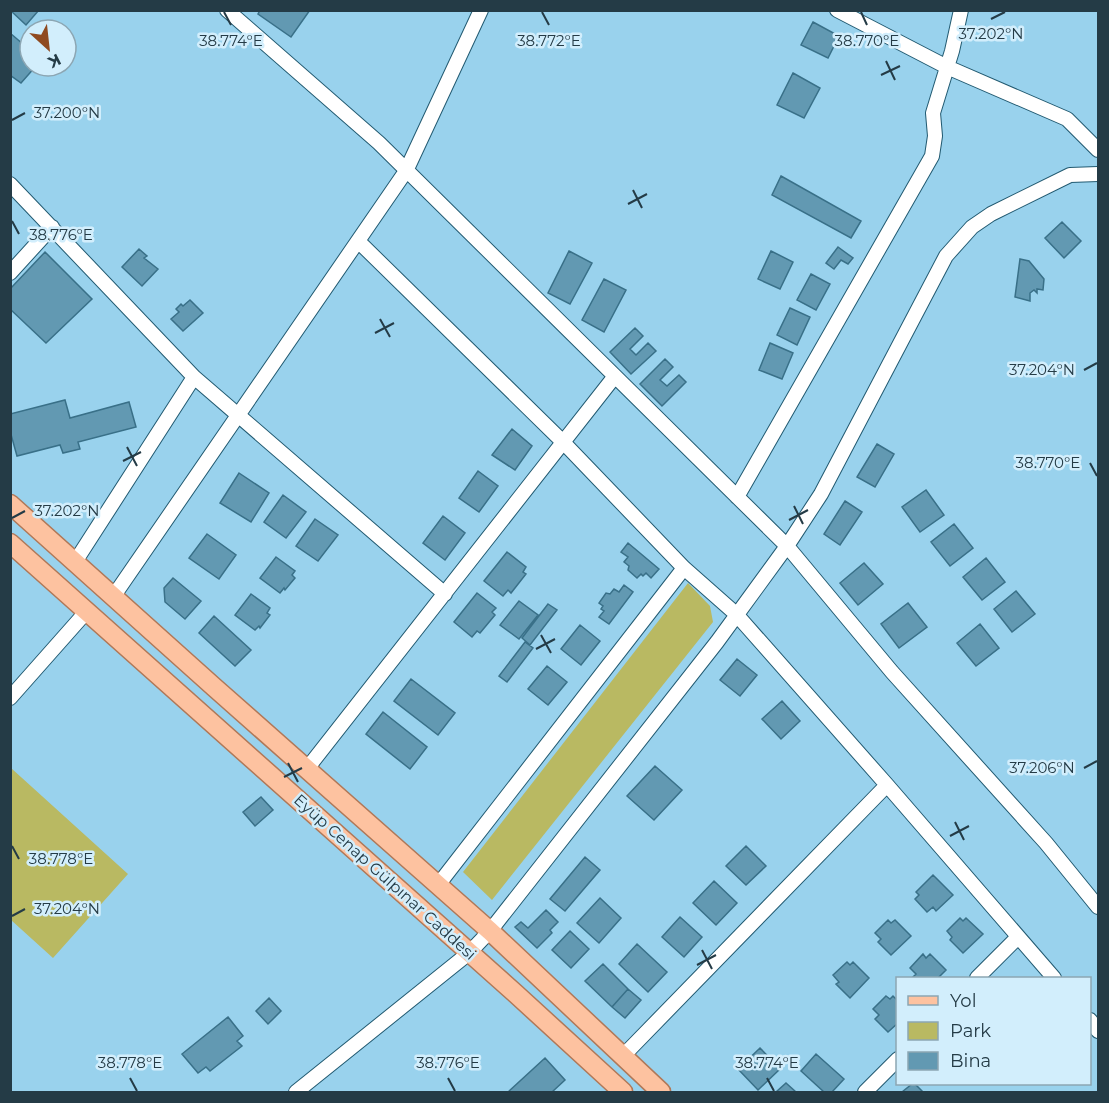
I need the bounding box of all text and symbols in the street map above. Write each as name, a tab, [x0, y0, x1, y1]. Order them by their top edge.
north arrow	[18, 18, 78, 78]
text: 37.202°N	[958, 24, 1024, 43]
text: 38.774°E	[199, 31, 263, 50]
text: 38.772°E	[517, 31, 581, 50]
text: 38.770°E	[835, 31, 899, 50]
text: K	[44, 50, 64, 73]
text: 37.200°N	[34, 103, 100, 122]
text: 38.776°E	[29, 225, 93, 244]
text: 37.204°N	[1009, 360, 1075, 379]
text: 38.770°E	[1016, 453, 1080, 472]
text: 37.202°N	[34, 501, 100, 520]
text: 37.206°N	[1009, 758, 1075, 777]
street label: Eyüp Cenap Gülpınar Caddesi	[290, 790, 480, 964]
text: 38.778°E	[29, 849, 93, 868]
text: 37.204°N	[34, 899, 100, 918]
legend	[896, 977, 1091, 1085]
text: Yol	[950, 990, 976, 1012]
text: Park	[950, 1020, 991, 1042]
text: Bina	[950, 1050, 991, 1072]
text: 38.778°E	[98, 1053, 162, 1072]
text: 38.776°E	[416, 1053, 480, 1072]
text: 38.774°E	[735, 1053, 799, 1072]

